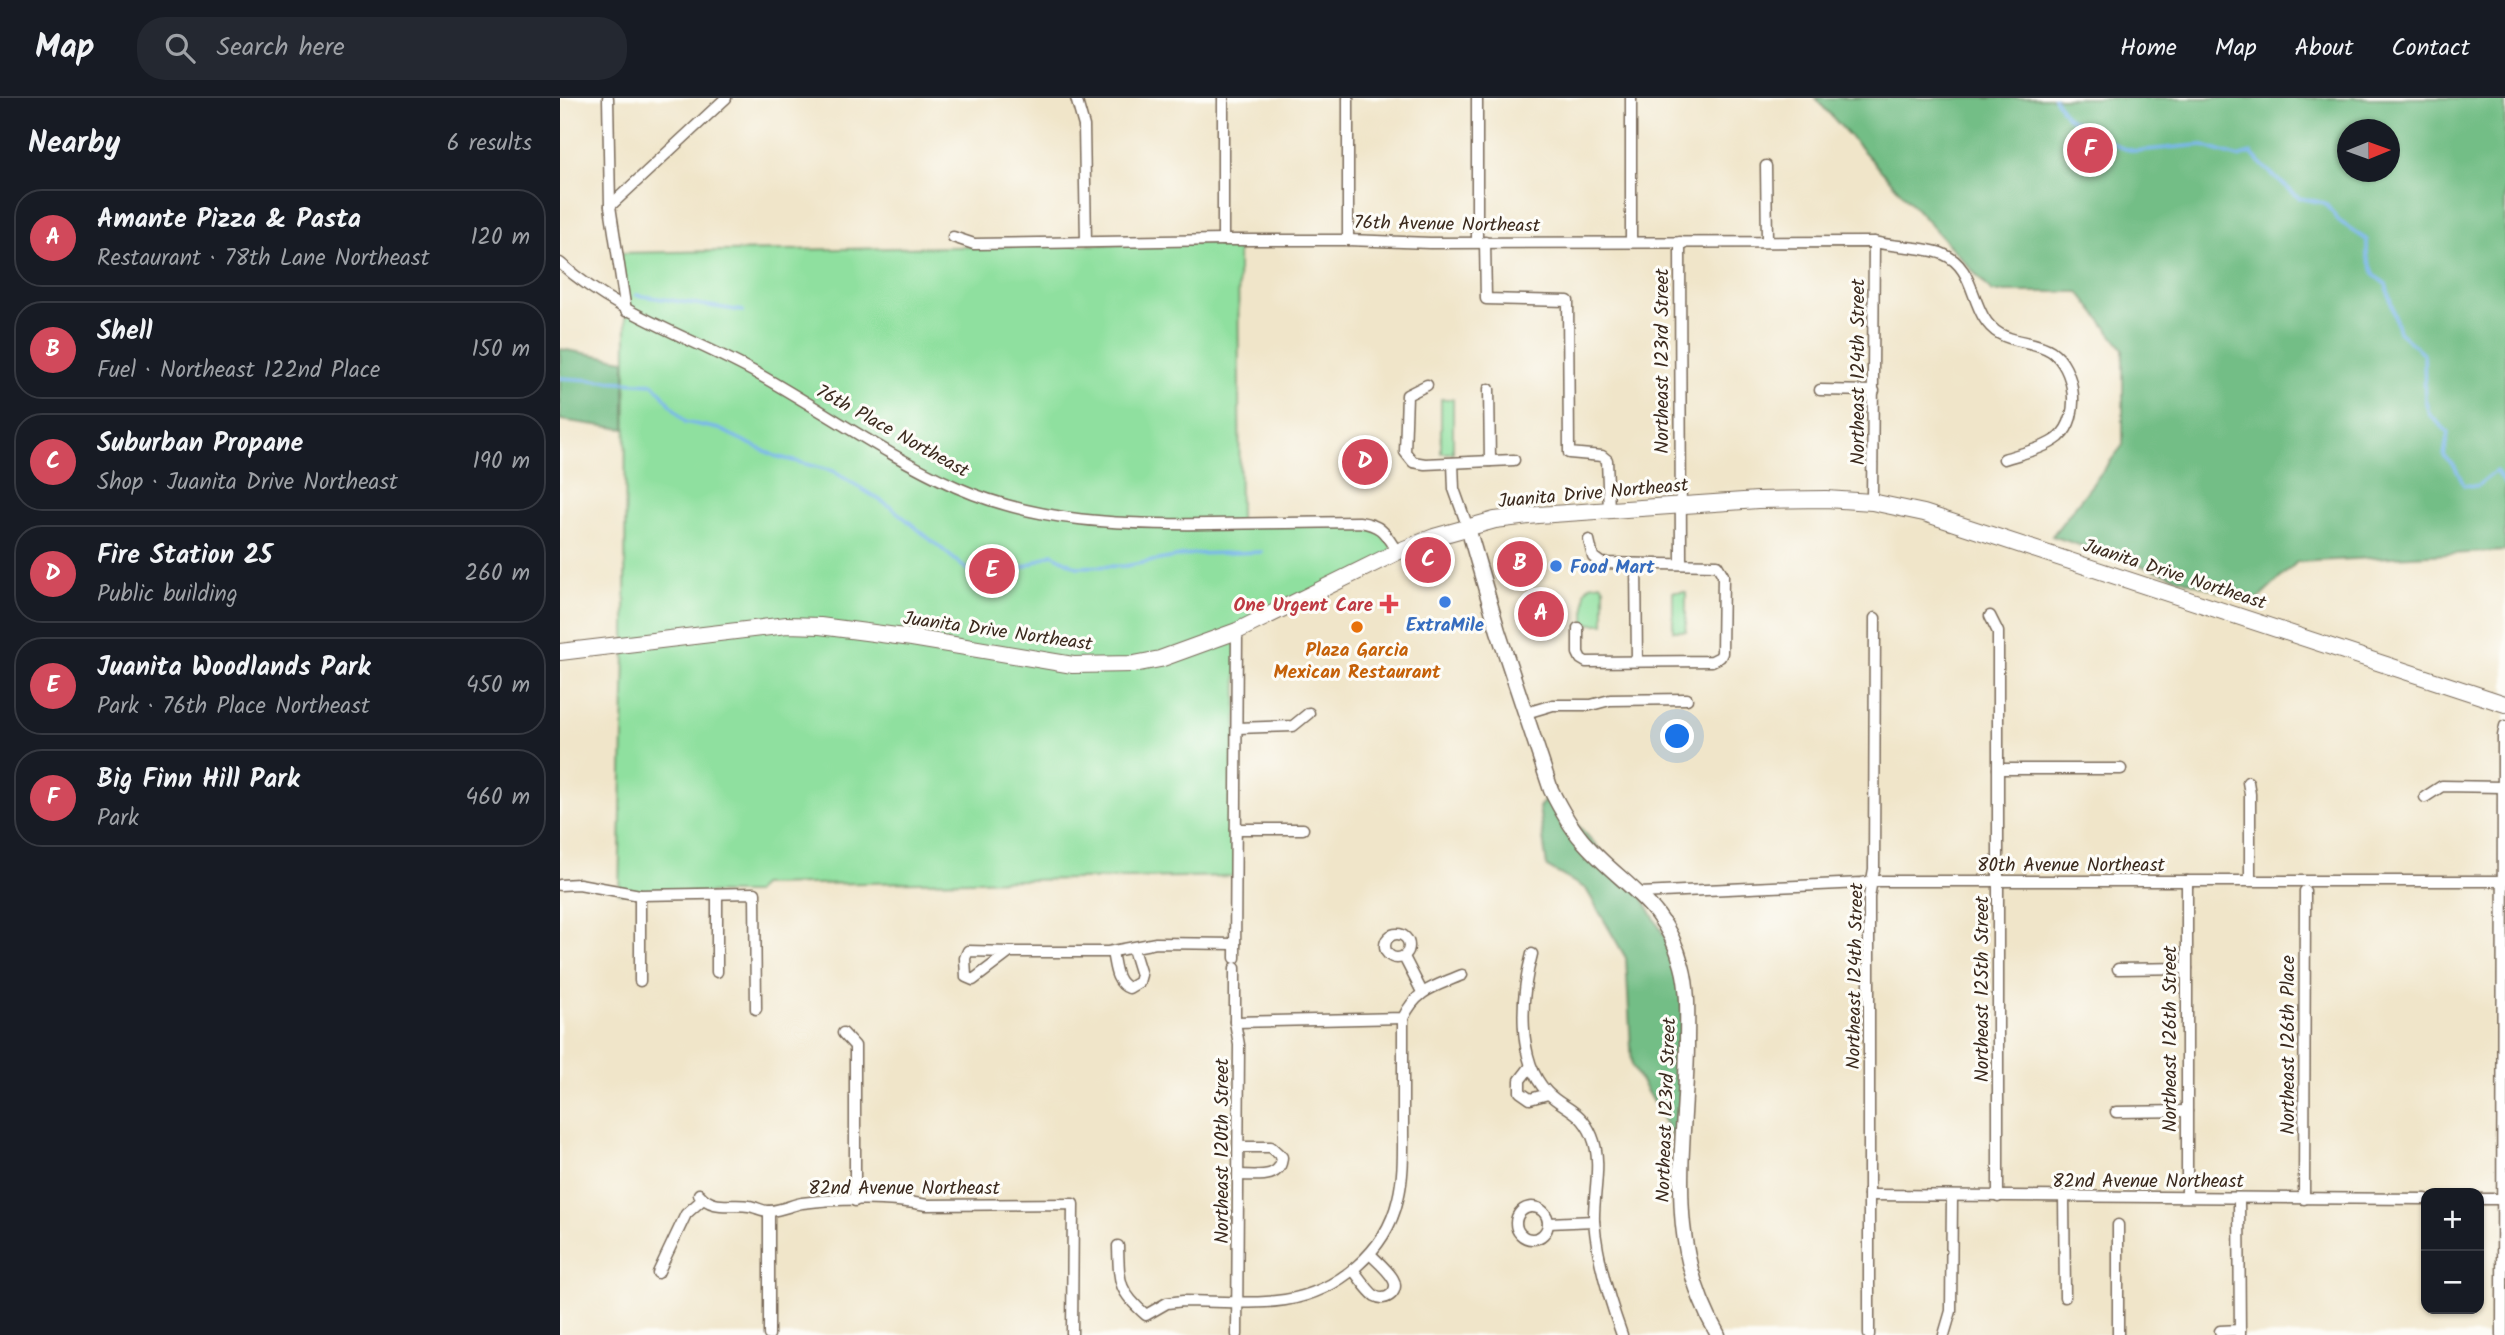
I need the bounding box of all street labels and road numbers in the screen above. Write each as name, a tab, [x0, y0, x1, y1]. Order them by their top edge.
street label: 76th Avenue Northeast	[1354, 208, 1541, 242]
street label: Northeast 123rd Street	[1648, 268, 1678, 454]
street label: Northeast 124th Street	[1844, 278, 1874, 465]
street label: 76th Place Northeast	[810, 377, 975, 487]
street label: Juanita Drive Northeast	[1497, 471, 1690, 517]
street label: Juanita Drive Northeast	[2079, 531, 2270, 619]
street label: Juanita Drive Northeast	[901, 604, 1095, 660]
street label: 80th Avenue Northeast	[1977, 851, 2166, 881]
street label: Northeast 124th Street	[1839, 882, 1873, 1070]
street label: Northeast 125th Street	[1968, 895, 1998, 1082]
street label: Northeast 126th Street	[2156, 945, 2186, 1132]
street label: Northeast 126th Place	[2274, 955, 2304, 1135]
street label: Northeast 123rd Street	[1649, 1016, 1685, 1203]
street label: Northeast 120th Street	[1208, 1058, 1238, 1244]
street label: 82nd Avenue Northeast	[2052, 1167, 2244, 1197]
street label: 82nd Avenue Northeast	[808, 1174, 1000, 1204]

